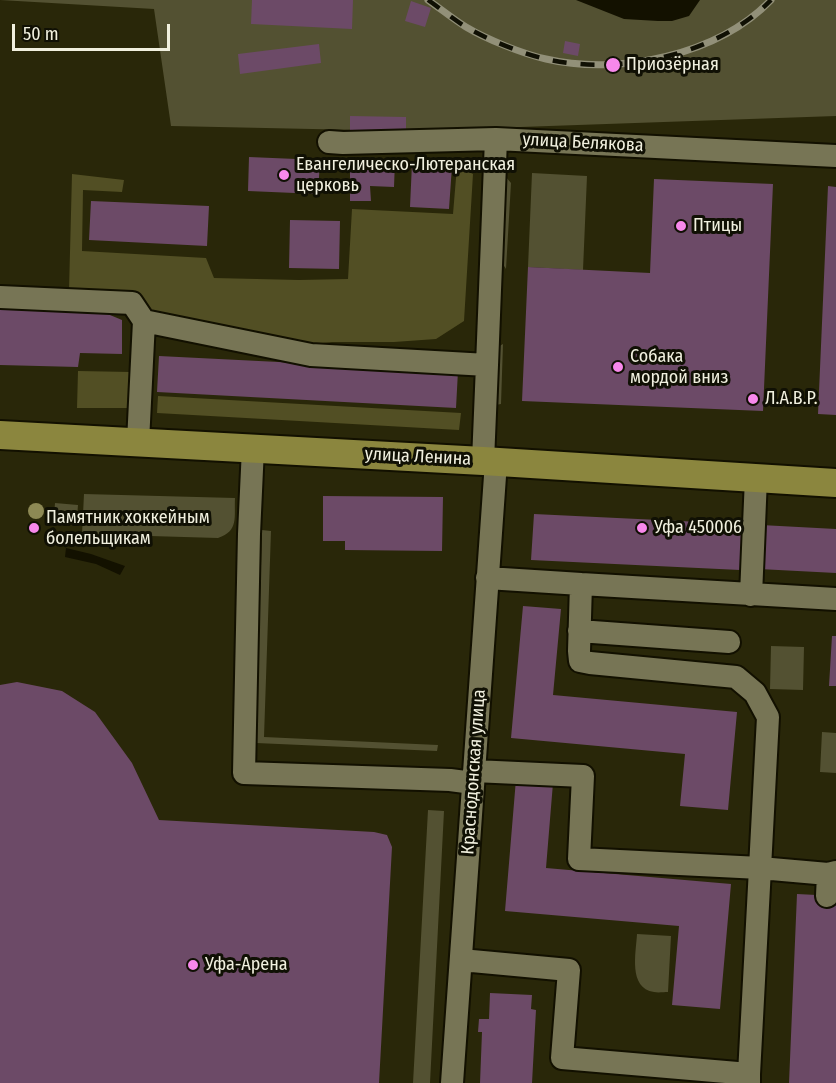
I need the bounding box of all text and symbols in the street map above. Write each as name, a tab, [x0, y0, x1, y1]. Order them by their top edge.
scale bar	[15, 12, 172, 50]
text: 50 m	[23, 23, 59, 45]
place label: Приозёрная	[626, 54, 719, 76]
marker: Приозёрная	[604, 56, 622, 74]
street label: улица Белякова	[522, 129, 644, 157]
place label: Евангелическо-Лютеранская церковь	[296, 154, 515, 196]
marker: Евангелическо-Лютеранская церковь	[277, 168, 291, 182]
place label: Птицы	[693, 215, 742, 237]
marker: Птицы	[674, 219, 688, 233]
place label: Собака мордой вниз	[630, 346, 729, 388]
marker: Собака мордой вниз	[611, 360, 625, 374]
place label: Л.А.В.Р.	[765, 388, 818, 410]
marker: Л.А.В.Р.	[746, 392, 760, 406]
street label: улица Ленина	[364, 443, 472, 471]
place label: Памятник хоккейным болельщикам	[46, 507, 210, 550]
place label: Уфа 450006	[654, 517, 742, 539]
marker: Памятник хоккейным болельщикам	[27, 521, 41, 535]
marker: Уфа 450006	[635, 521, 649, 535]
street label: Краснодонская улица	[457, 689, 491, 855]
place label: Уфа-Арена	[205, 954, 288, 976]
marker: Уфа-Арена	[186, 958, 200, 972]

